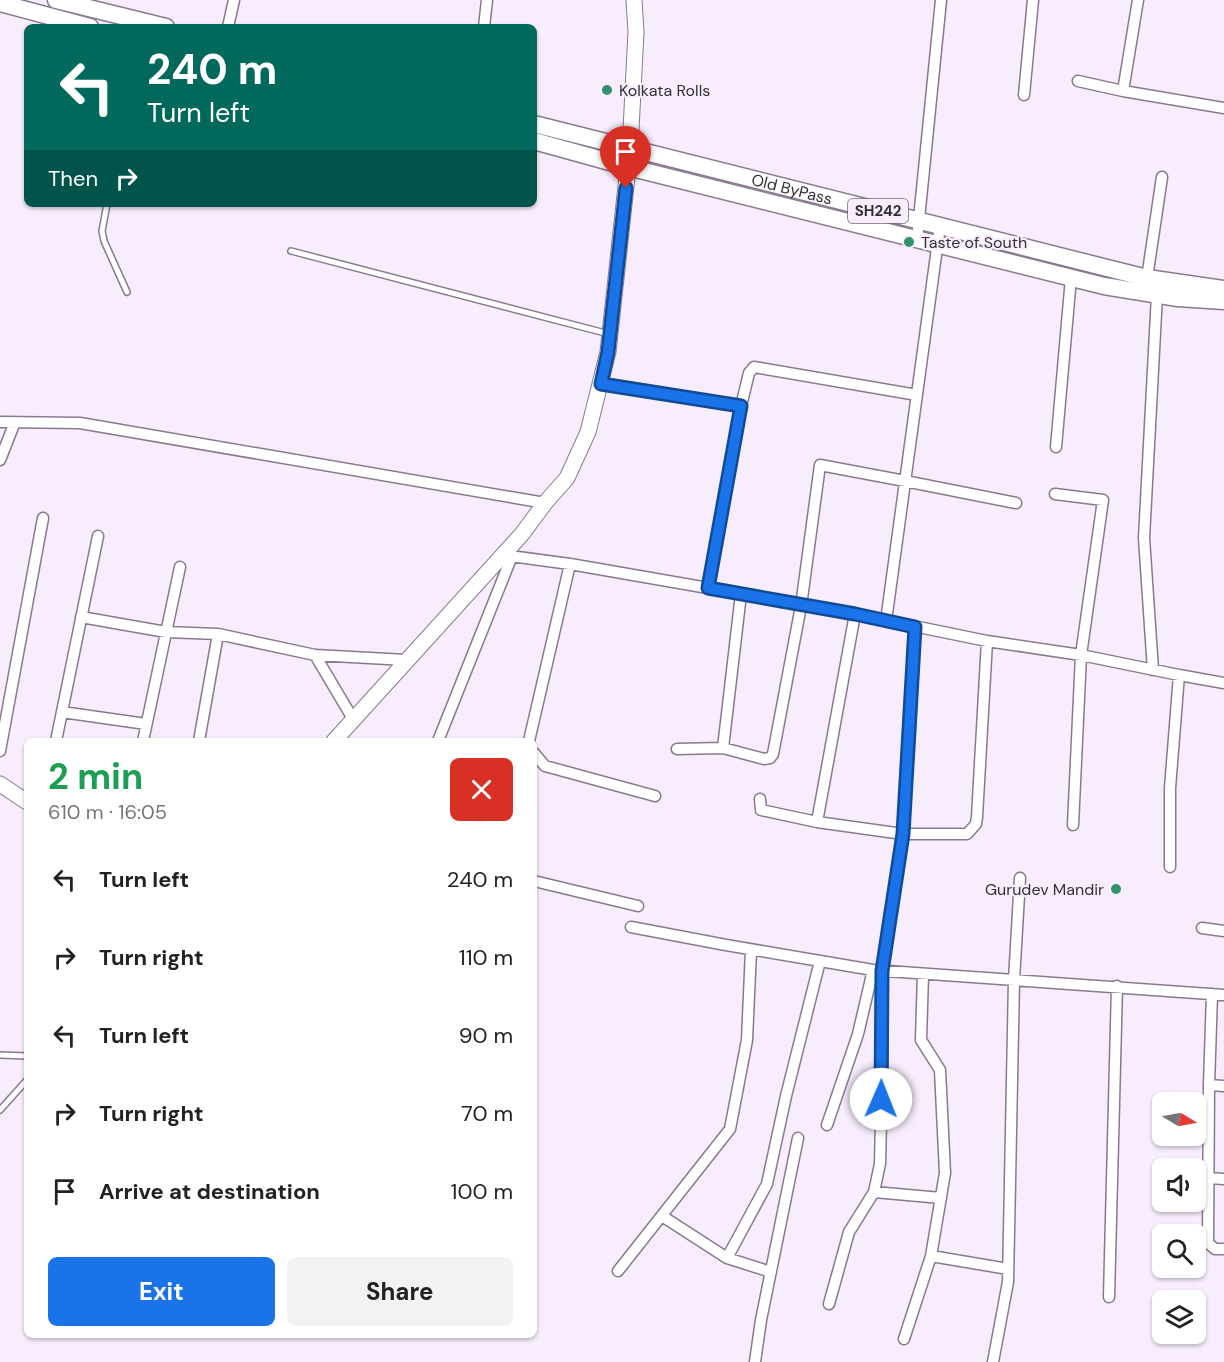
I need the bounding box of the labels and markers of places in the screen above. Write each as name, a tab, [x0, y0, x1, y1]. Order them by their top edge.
place label: Kolkata Rolls	[619, 80, 710, 101]
marker: Kolkata Rolls	[600, 83, 614, 97]
pin	[600, 126, 651, 188]
place label: Taste of South	[921, 232, 1027, 253]
marker: Taste of South	[902, 235, 916, 249]
place label: Gurudev Mandir	[985, 879, 1104, 900]
marker: Gurudev Mandir	[1109, 882, 1123, 896]

